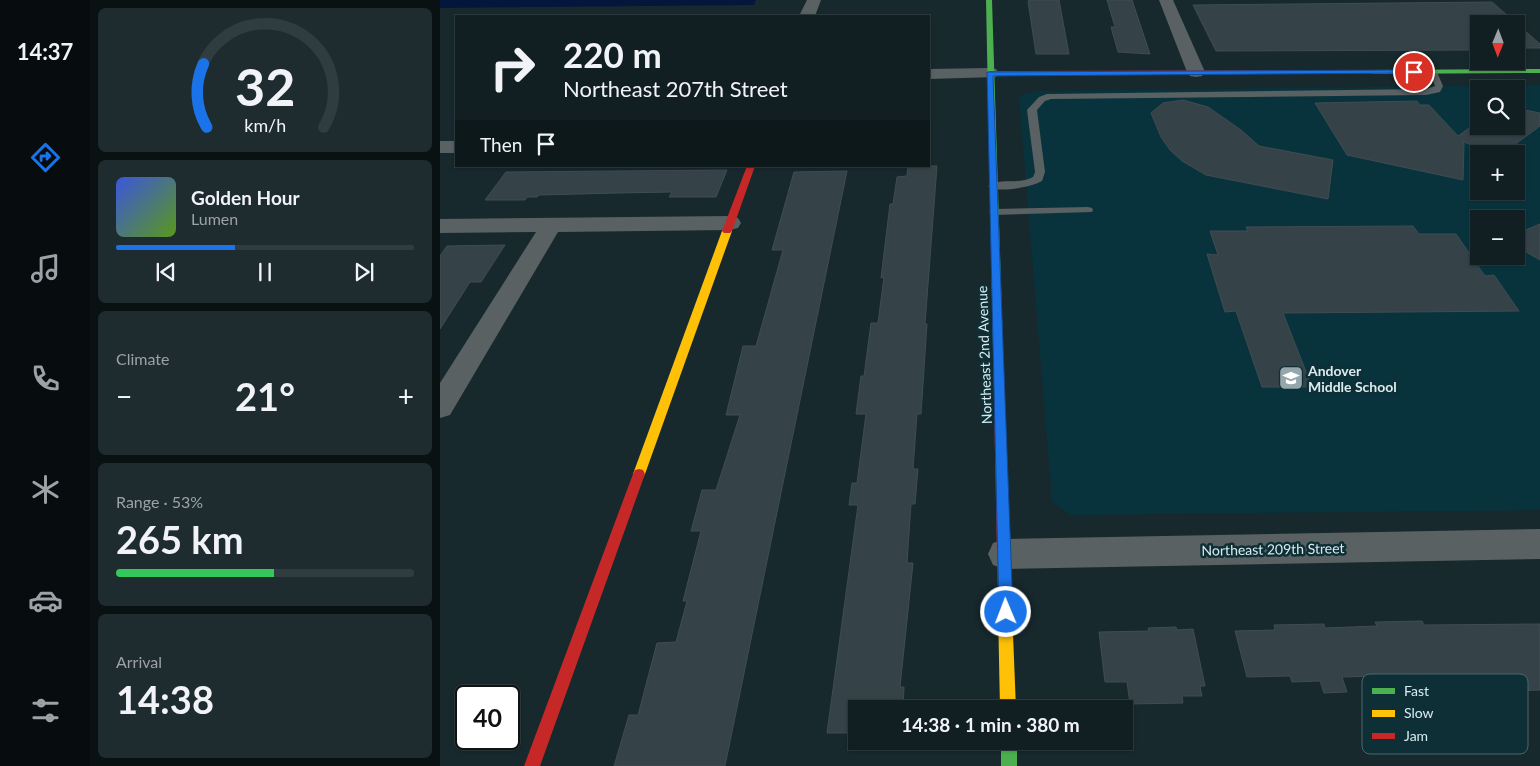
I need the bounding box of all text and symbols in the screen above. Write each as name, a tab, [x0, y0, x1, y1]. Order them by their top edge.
north arrow	[1470, 15, 1525, 70]
map controls	[1470, 15, 1525, 265]
text: 220 m	[563, 33, 662, 75]
icon: right	[480, 35, 545, 100]
text: 14:37	[17, 38, 73, 65]
pin	[1393, 51, 1435, 93]
text: 32	[235, 55, 295, 117]
icon: arrive	[1400, 58, 1428, 86]
text: Northeast 207th Street	[563, 75, 788, 102]
button: search	[1470, 80, 1525, 135]
text: km/h	[244, 114, 286, 136]
icon: arrive	[532, 130, 560, 158]
text: Then	[480, 133, 522, 156]
icon: directions	[28, 140, 63, 175]
button: +	[1470, 145, 1525, 200]
text: Golden Hour	[191, 186, 300, 209]
text: Lumen	[191, 209, 238, 228]
button: −	[1470, 210, 1525, 265]
icon: music	[28, 251, 63, 286]
icon: previous	[152, 258, 180, 286]
icon: pause	[251, 258, 279, 286]
icon: next	[350, 258, 378, 286]
street label: Northeast 2nd Avenue	[973, 285, 995, 425]
text: Climate	[116, 349, 169, 368]
icon: phone	[28, 361, 63, 396]
place label: Andover Middle School	[1307, 362, 1397, 395]
school or university icon: Andover Middle School	[1278, 365, 1304, 391]
text: 21°	[235, 373, 295, 419]
text: −	[116, 379, 132, 413]
text: +	[398, 379, 414, 413]
icon: climate	[28, 472, 63, 507]
text: Range · 53%	[116, 492, 203, 511]
text: 265 km	[116, 516, 244, 562]
street label: Northeast 209th Street	[1201, 539, 1345, 559]
icon: car	[28, 583, 63, 618]
position arrow	[979, 585, 1031, 637]
text: Arrival	[116, 652, 162, 671]
legend	[1362, 674, 1528, 754]
text: 14:38	[116, 676, 214, 722]
text: Fast	[1404, 682, 1429, 699]
speed limit sign: 40	[455, 685, 520, 750]
icon: filters	[28, 693, 63, 728]
text: Slow	[1404, 704, 1434, 721]
text: 14:38 · 1 min · 380 m	[901, 713, 1080, 736]
text: Jam	[1404, 727, 1428, 744]

